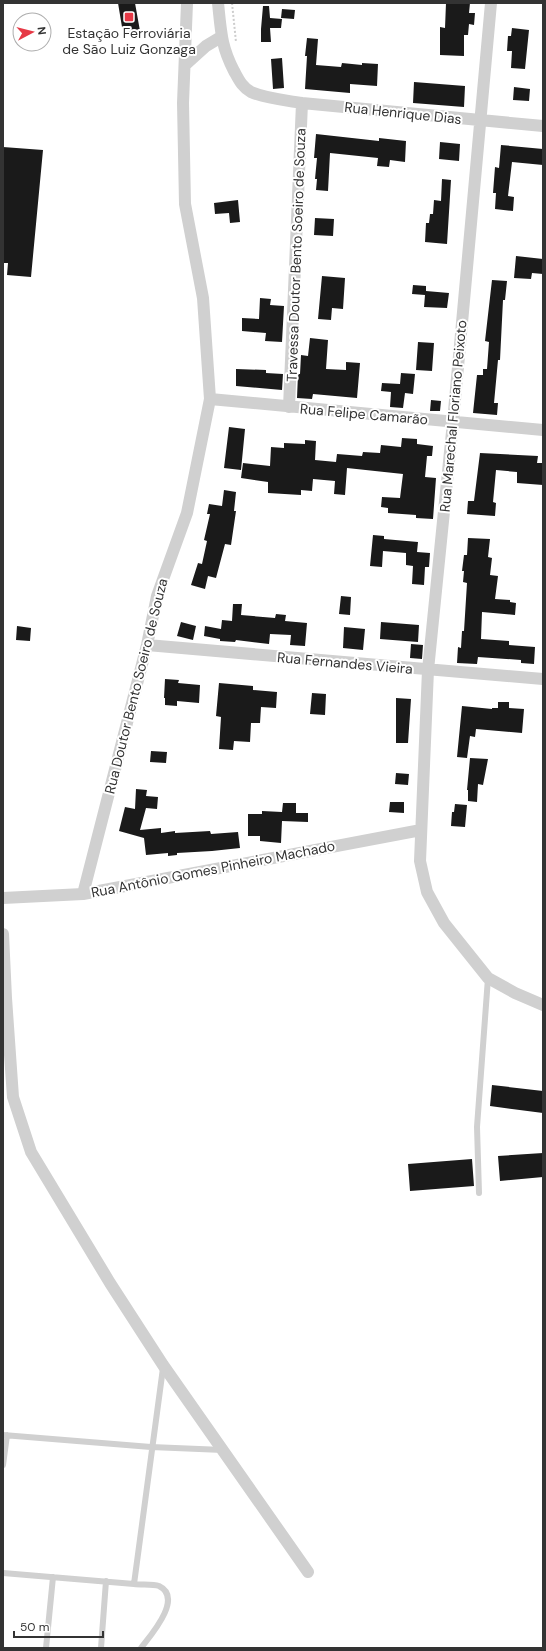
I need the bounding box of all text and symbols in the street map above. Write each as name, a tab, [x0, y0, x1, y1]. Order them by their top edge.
marker: Estação Ferroviária de São Luiz Gonzaga	[123, 11, 135, 23]
north arrow	[12, 12, 52, 52]
place label: Estação Ferroviária de São Luiz Gonzaga	[62, 24, 196, 58]
text: N	[34, 26, 49, 36]
street label: Rua Henrique Dias	[343, 98, 463, 128]
street label: Travessa Doutor Bento Soeiro de Souza	[283, 128, 309, 382]
street label: Rua Marechal Floriano Peixoto	[436, 319, 470, 513]
street label: Rua Felipe Camarão	[299, 399, 429, 429]
street label: Rua Doutor Bento Soeiro de Souza	[100, 576, 172, 796]
street label: Rua Fernandes Vieira	[276, 648, 414, 678]
street label: Rua Antônio Gomes Pinheiro Machado	[90, 836, 336, 902]
scale bar	[14, 1613, 103, 1639]
text: 50 m	[20, 1619, 49, 1635]

